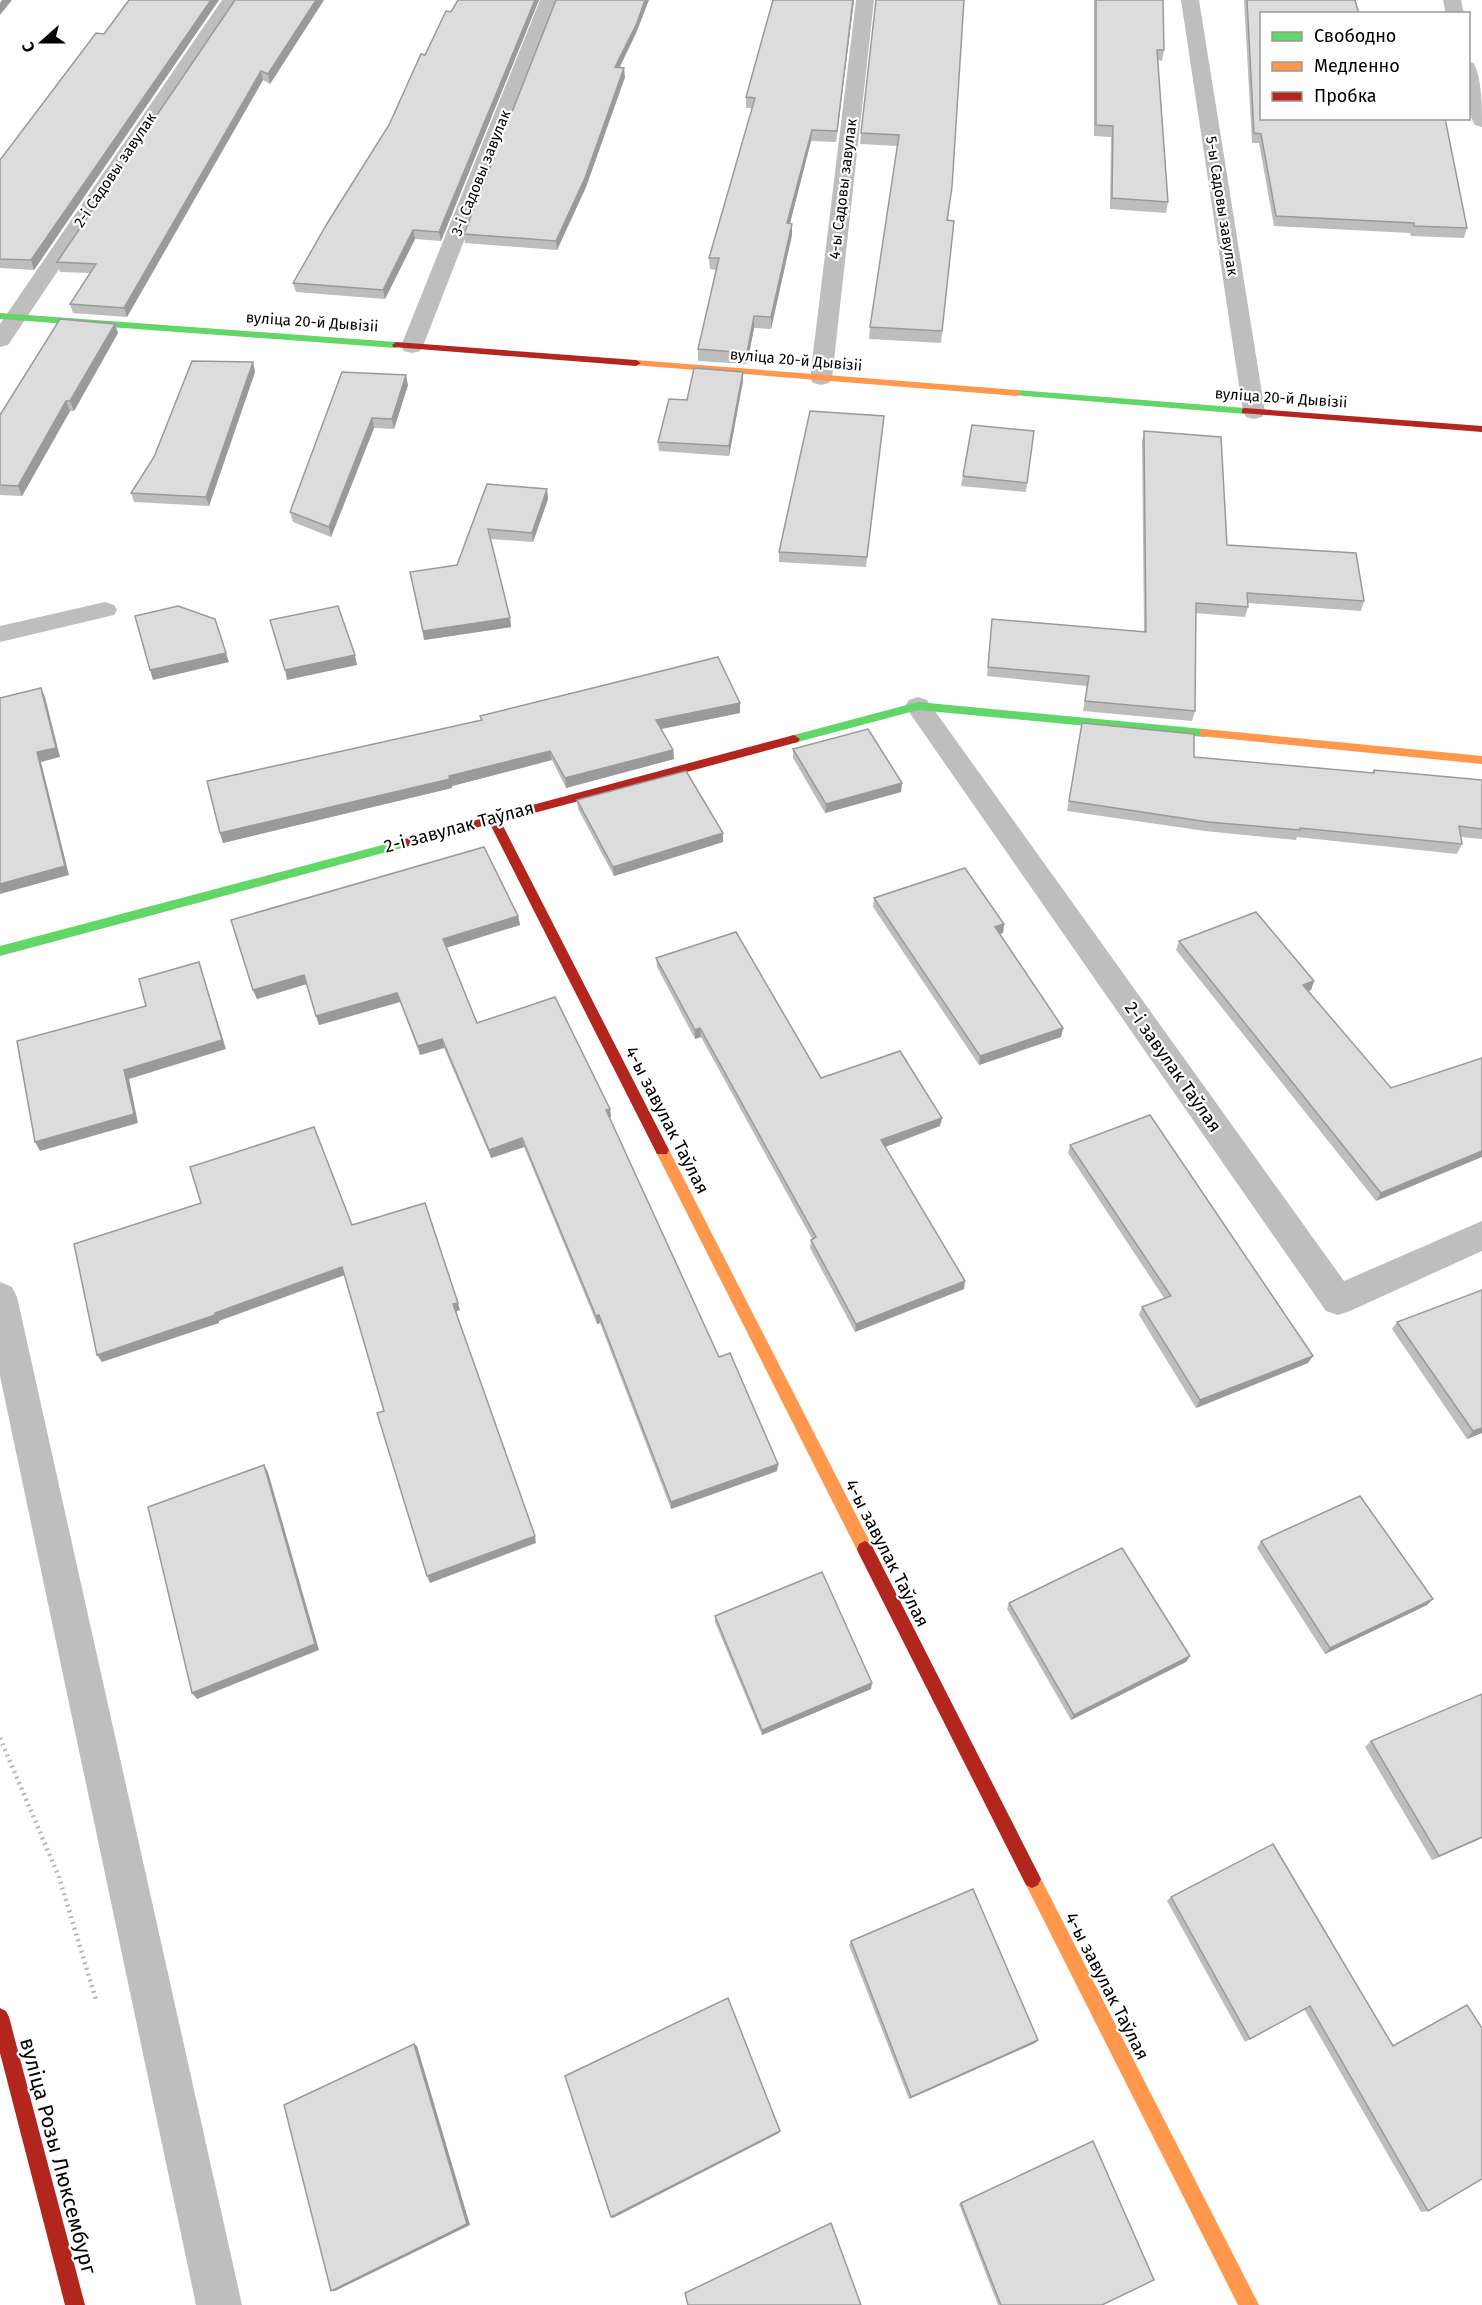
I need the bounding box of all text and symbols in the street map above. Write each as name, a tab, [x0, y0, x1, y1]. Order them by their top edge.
north arrow	[12, 12, 72, 72]
legend	[1260, 12, 1470, 120]
text: Свободно	[1314, 25, 1396, 47]
text: С	[18, 39, 39, 55]
text: Медленно	[1314, 55, 1400, 77]
text: Пробка	[1314, 85, 1377, 107]
street label: 3-і Садовы завулак	[448, 107, 515, 239]
street label: 2-і Садовы завулак	[70, 109, 160, 231]
street label: 4-ы Садовы завулак	[825, 117, 861, 260]
street label: 5-ы Садовы завулак	[1202, 135, 1242, 277]
street label: вуліца 20-й Дывізіі	[245, 308, 379, 336]
street label: вуліца 20-й Дывізіі	[729, 345, 863, 375]
street label: вуліца 20-й Дывізіі	[1214, 384, 1348, 412]
street label: 2-і завулак Таўлая	[382, 796, 536, 858]
street label: 2-і завулак Таўлая	[1120, 998, 1226, 1136]
street label: 4-ы завулак Таўлая	[620, 1042, 714, 1198]
street label: 4-ы завулак Таўлая	[840, 1475, 934, 1631]
street label: 4-ы завулак Таўлая	[1060, 1908, 1154, 2064]
street label: вуліца Розы Люксембург	[14, 2035, 102, 2277]

